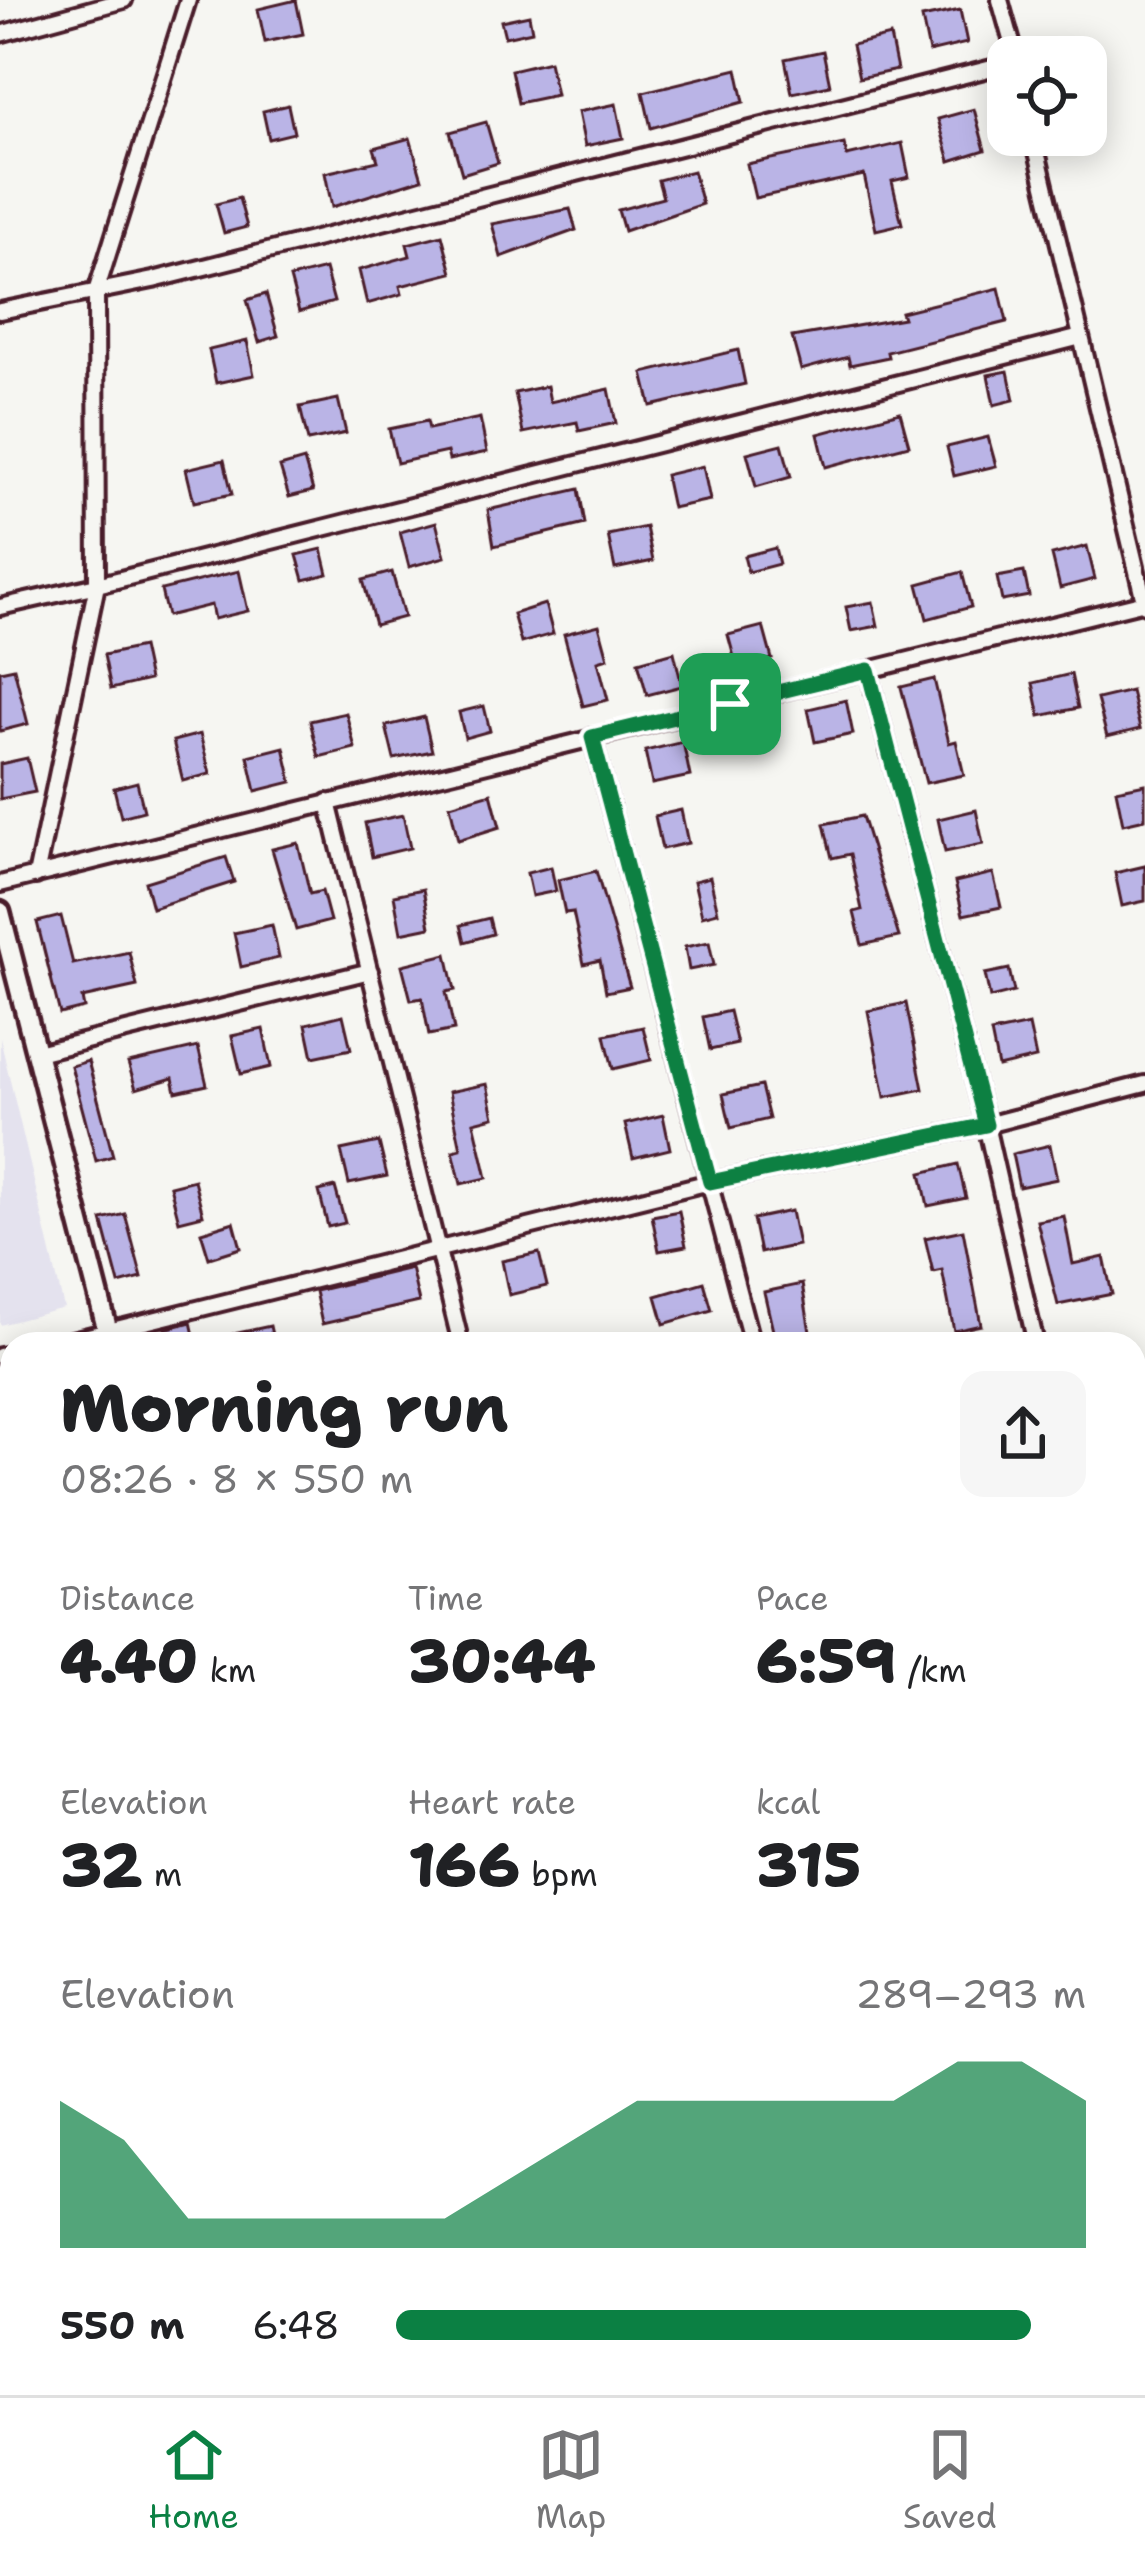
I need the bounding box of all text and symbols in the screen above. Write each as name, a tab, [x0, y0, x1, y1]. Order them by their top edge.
map controls	[987, 36, 1107, 156]
button: locate	[987, 36, 1107, 156]
pin	[679, 653, 781, 755]
icon: arrive	[697, 671, 763, 737]
text: Morning run	[60, 1364, 509, 1452]
button: share	[960, 1371, 1086, 1497]
text: 08:26 · 8 × 550 m	[60, 1453, 413, 1505]
text: Distance	[60, 1576, 195, 1621]
text: Time	[408, 1576, 484, 1621]
text: Pace	[756, 1576, 829, 1621]
text: 4.40	[60, 1621, 198, 1701]
text: 30:44	[408, 1621, 595, 1701]
text: 6:59	[756, 1621, 896, 1701]
text: km	[198, 1648, 256, 1693]
text: /km	[896, 1648, 967, 1693]
text: Elevation	[60, 1780, 208, 1825]
text: Heart rate	[408, 1780, 576, 1825]
text: kcal	[756, 1780, 820, 1825]
text: 32	[60, 1825, 143, 1905]
text: 166	[408, 1825, 520, 1905]
text: 315	[756, 1825, 861, 1905]
text: m	[143, 1852, 182, 1897]
text: bpm	[520, 1852, 598, 1897]
text: Elevation	[60, 1968, 235, 2020]
text: 289–293 m	[855, 1968, 1086, 2020]
text: 550 m	[60, 2299, 185, 2351]
text: 6:48	[252, 2299, 340, 2351]
tab: Home	[148, 2422, 239, 2539]
tab: Map	[536, 2422, 606, 2539]
tab: Saved	[903, 2422, 997, 2539]

